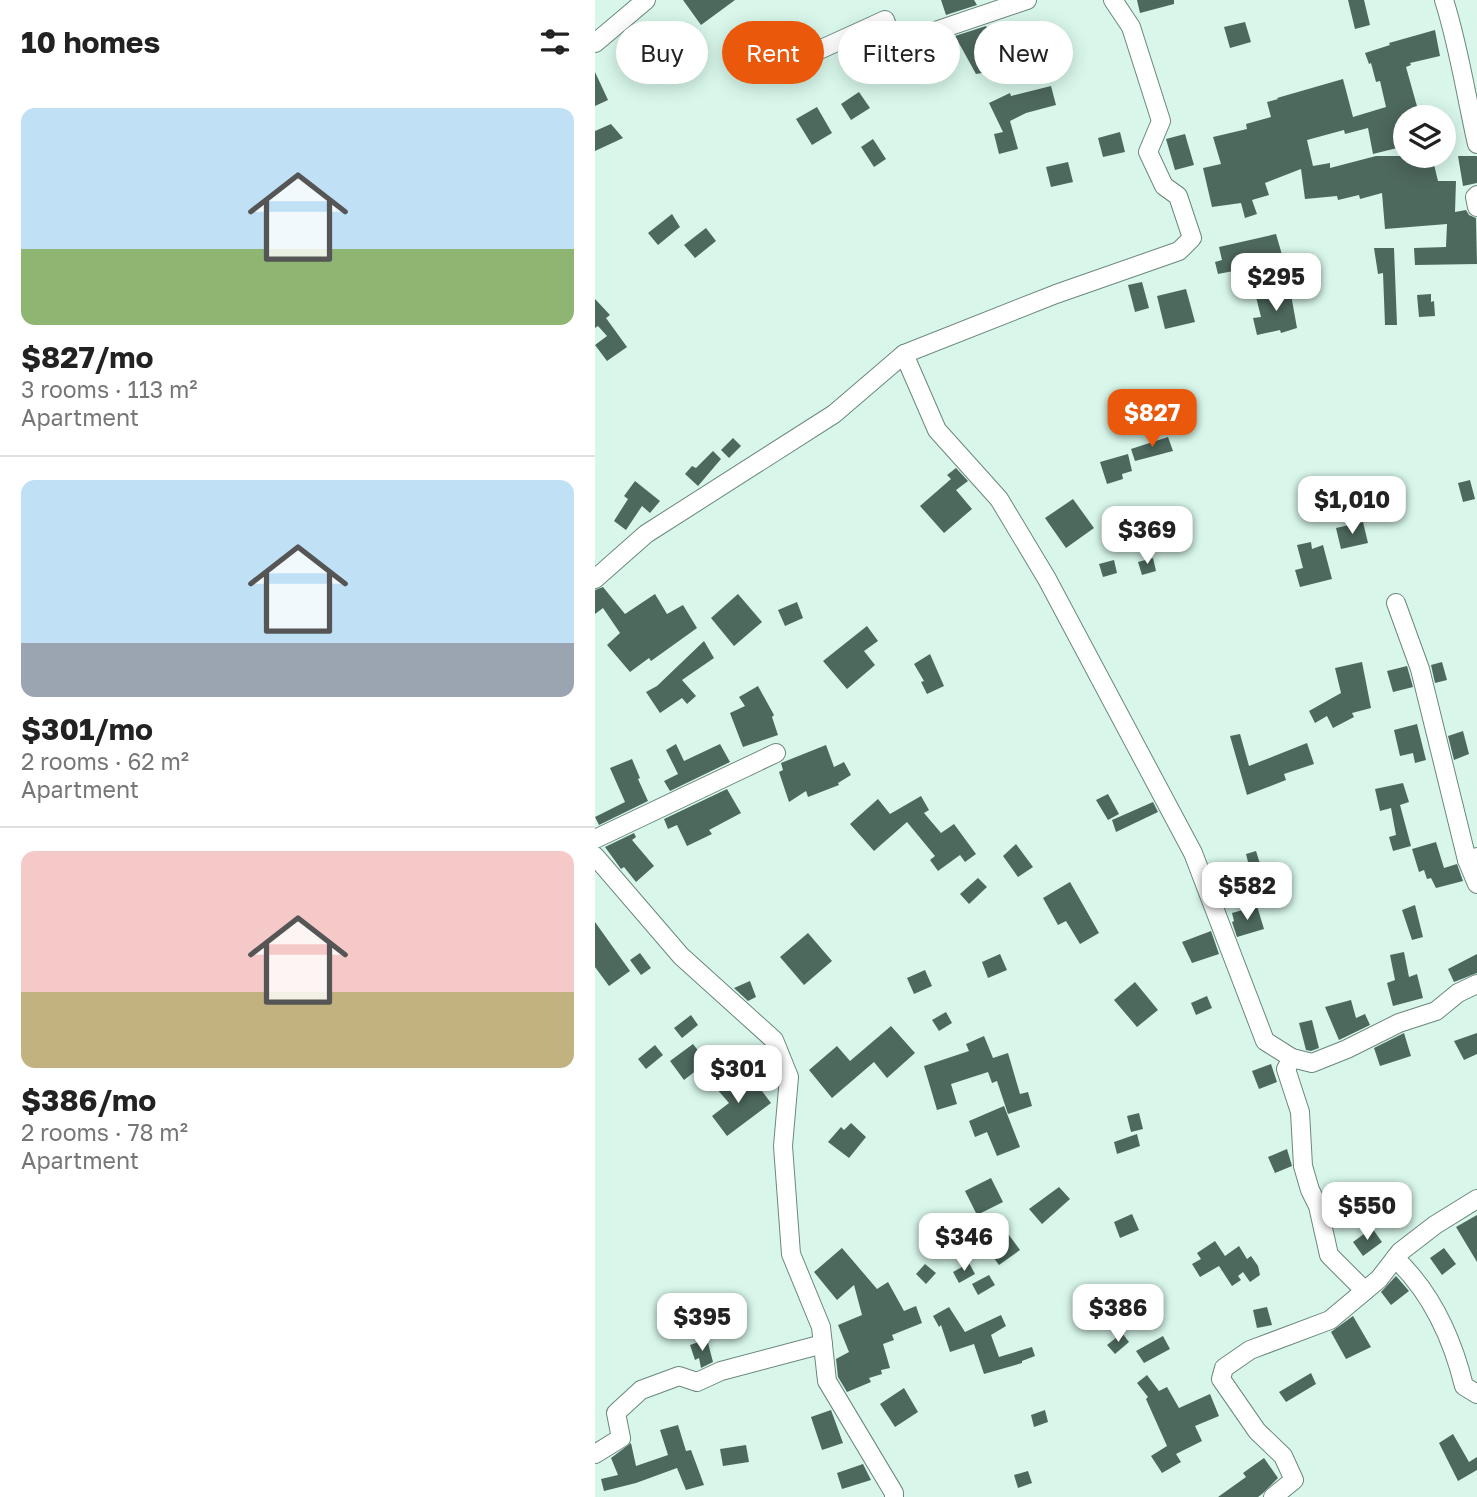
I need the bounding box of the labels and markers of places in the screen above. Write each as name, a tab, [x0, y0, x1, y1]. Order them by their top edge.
pin: $295	[1235, 254, 1317, 313]
pin: $827	[1111, 390, 1193, 449]
pin: $1,010	[1295, 476, 1409, 536]
pin: $369	[1106, 506, 1188, 566]
pin: $582	[1206, 862, 1288, 922]
pin: $301	[697, 1046, 779, 1105]
pin: $550	[1326, 1182, 1408, 1242]
pin: $346	[923, 1214, 1005, 1273]
pin: $386	[1077, 1284, 1159, 1344]
pin: $395	[661, 1294, 743, 1353]

